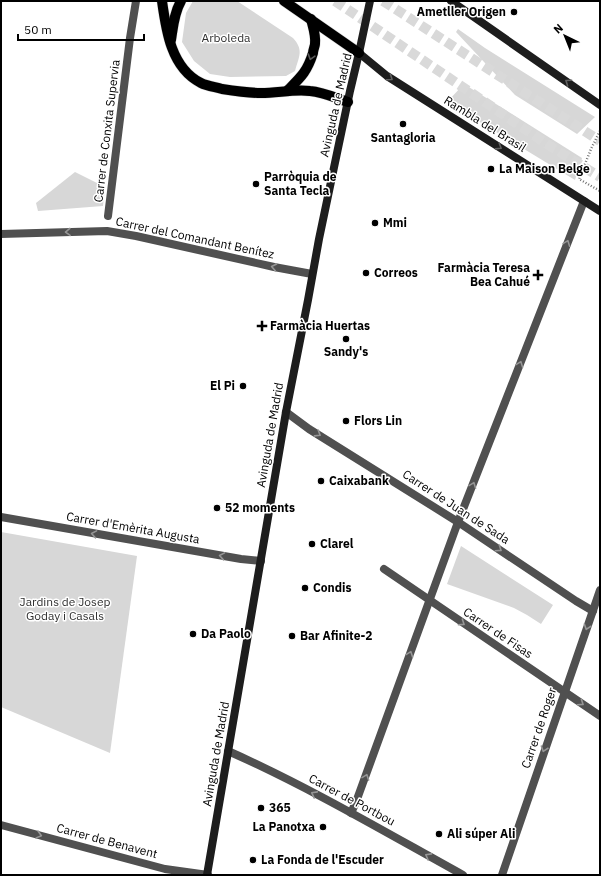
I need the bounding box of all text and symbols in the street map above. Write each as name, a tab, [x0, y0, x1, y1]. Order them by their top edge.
place label: Ametller Origen	[417, 4, 506, 19]
marker: Ametller Origen	[509, 7, 519, 17]
scale bar	[18, 16, 144, 42]
north arrow	[545, 16, 585, 56]
text: N	[550, 21, 566, 37]
text: 50 m	[24, 22, 52, 37]
park label: Arboleda	[202, 30, 251, 45]
street label: Avinguda de Madrid	[316, 51, 355, 158]
one-way arrow	[307, 53, 316, 60]
street label: Carrer de Conxita Supervia	[90, 58, 123, 203]
one-way arrow	[385, 73, 392, 80]
one-way arrow	[565, 79, 572, 87]
street label: Rambla del Brasil	[441, 92, 529, 155]
marker: Santagloria	[398, 119, 408, 129]
place label: Santagloria	[370, 130, 436, 145]
one-way arrow	[495, 143, 502, 150]
place label: La Maison Belge	[499, 161, 590, 176]
marker: La Maison Belge	[486, 164, 496, 174]
place label: Parròquia de Santa Tecla	[264, 169, 337, 198]
marker: Parròquia de Santa Tecla	[251, 179, 261, 189]
street label: Carrer del Comandant Benítez	[114, 213, 276, 262]
place label: Mmi	[383, 215, 407, 230]
marker: Mmi	[370, 218, 380, 228]
one-way arrow	[65, 228, 71, 237]
one-way arrow	[562, 240, 570, 247]
place label: Farmàcia Teresa Bea Cahué	[438, 260, 530, 289]
one-way arrow	[271, 263, 277, 272]
place label: Correos	[374, 265, 418, 280]
marker: Correos	[361, 268, 371, 278]
marker: Farmàcia Teresa Bea Cahué	[533, 270, 543, 280]
place label: Farmàcia Huertas	[270, 318, 370, 333]
marker: Farmàcia Huertas	[257, 321, 267, 331]
marker: Sandy's	[341, 334, 351, 344]
place label: Sandy's	[324, 344, 368, 359]
one-way arrow	[515, 361, 523, 368]
place label: El Pi	[210, 378, 235, 393]
marker: El Pi	[238, 381, 248, 391]
street label: Avinguda de Madrid	[253, 381, 286, 489]
place label: Flors Lin	[354, 413, 402, 428]
marker: Flors Lin	[341, 416, 351, 426]
one-way arrow	[314, 430, 321, 437]
street label: Carrer de Juan de Sada	[400, 466, 513, 547]
place label: Caixabank	[329, 473, 389, 488]
marker: Caixabank	[316, 476, 326, 486]
one-way arrow	[468, 482, 476, 489]
place label: 52 moments	[225, 500, 295, 515]
marker: 52 moments	[212, 503, 222, 513]
street label: Carrer d'Emèrita Augusta	[65, 508, 202, 547]
one-way arrow	[91, 530, 97, 538]
place label: Clarel	[320, 536, 354, 551]
marker: Clarel	[307, 539, 317, 549]
one-way arrow	[494, 544, 501, 551]
one-way arrow	[219, 552, 225, 561]
place label: Condis	[313, 580, 352, 595]
marker: Condis	[300, 583, 310, 593]
park label: Jardins de Josep Goday i Casals	[20, 594, 110, 623]
street label: Carrer de Fisas	[461, 604, 536, 661]
one-way arrow	[458, 618, 465, 625]
one-way arrow	[583, 623, 592, 630]
place label: Da Paolo	[201, 626, 251, 641]
place label: Bar Afinite-2	[300, 628, 373, 643]
marker: Da Paolo	[188, 629, 198, 639]
marker: Bar Afinite-2	[287, 631, 297, 641]
one-way arrow	[405, 651, 414, 658]
street label: Carrer de Roger	[518, 685, 560, 770]
one-way arrow	[577, 698, 584, 705]
street label: Avinguda de Madrid	[199, 700, 232, 808]
one-way arrow	[541, 746, 549, 753]
street label: Carrer de Portbou	[306, 770, 398, 829]
one-way arrow	[361, 773, 369, 780]
one-way arrow	[311, 791, 319, 798]
place label: 365	[269, 800, 291, 815]
marker: 365	[256, 803, 266, 813]
place label: La Panotxa	[252, 819, 315, 834]
street label: Carrer de Benavent	[55, 820, 159, 861]
marker: La Panotxa	[318, 822, 328, 832]
place label: Ali súper Ali	[447, 826, 515, 841]
marker: Ali súper Ali	[434, 829, 444, 839]
one-way arrow	[35, 831, 42, 839]
place label: La Fonda de l'Escuder	[261, 852, 384, 867]
one-way arrow	[425, 853, 433, 861]
marker: La Fonda de l'Escuder	[248, 855, 258, 865]

